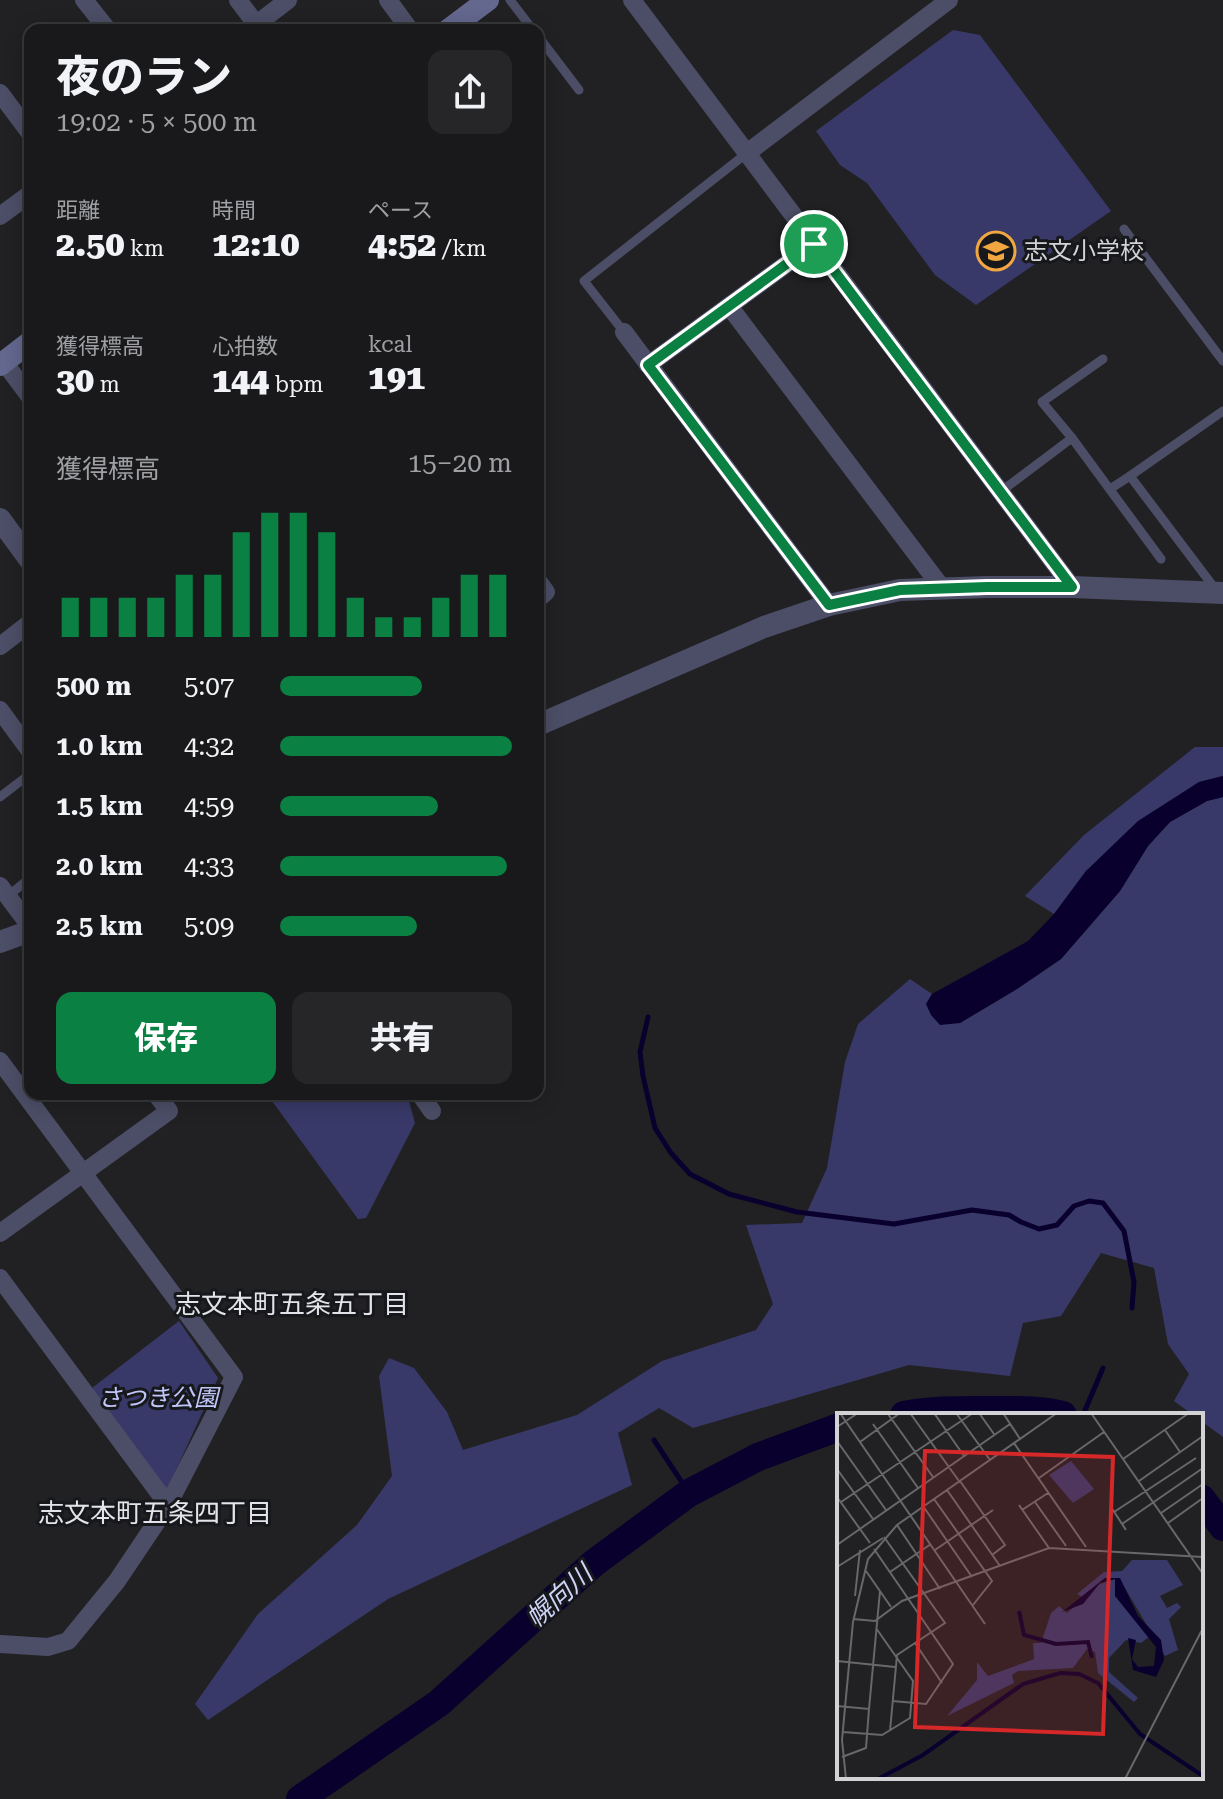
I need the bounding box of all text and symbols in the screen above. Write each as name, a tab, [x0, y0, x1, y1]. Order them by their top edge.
button: share	[428, 50, 512, 134]
text: 夜のラン	[56, 51, 232, 103]
text: 19:02 · 5 × 500 m	[56, 107, 257, 137]
text: 距離	[56, 198, 100, 223]
text: 時間	[212, 198, 256, 223]
text: ペース	[368, 198, 433, 223]
pin	[780, 210, 848, 278]
icon: arrive	[792, 222, 836, 266]
text: 2.50	[56, 224, 124, 264]
text: 12:10	[212, 224, 299, 264]
text: 4:52	[368, 224, 436, 264]
school or university icon: 志文小学校	[975, 230, 1017, 272]
text: km	[124, 236, 164, 261]
text: /km	[436, 236, 486, 261]
place label: 志文小学校	[1024, 237, 1144, 265]
text: kcal	[368, 332, 412, 357]
text: 獲得標高	[56, 334, 144, 359]
text: 心拍数	[212, 334, 278, 359]
text: 191	[368, 357, 425, 397]
text: 30	[56, 360, 94, 400]
text: 144	[212, 360, 269, 400]
text: m	[94, 372, 120, 397]
text: bpm	[269, 372, 323, 397]
text: 15–20 m	[408, 448, 512, 478]
text: 獲得標高	[56, 454, 160, 484]
text: 500 m	[56, 671, 131, 701]
text: 5:07	[184, 671, 234, 701]
text: 1.0 km	[56, 731, 143, 761]
text: 4:32	[184, 731, 234, 761]
text: 1.5 km	[56, 791, 143, 821]
text: 4:59	[184, 791, 234, 821]
text: 2.0 km	[56, 851, 143, 881]
text: 4:33	[184, 851, 234, 881]
text: 2.5 km	[56, 911, 143, 941]
text: 5:09	[184, 911, 234, 941]
button: 保存	[56, 992, 276, 1084]
button: 共有	[292, 992, 512, 1084]
district label: 志文本町五条五丁目	[175, 1289, 409, 1319]
park label: さつき公園	[98, 1384, 221, 1412]
inset map	[837, 1413, 1203, 1779]
district label: 志文本町五条四丁目	[38, 1498, 272, 1528]
water label: 幌向川	[520, 1557, 600, 1633]

